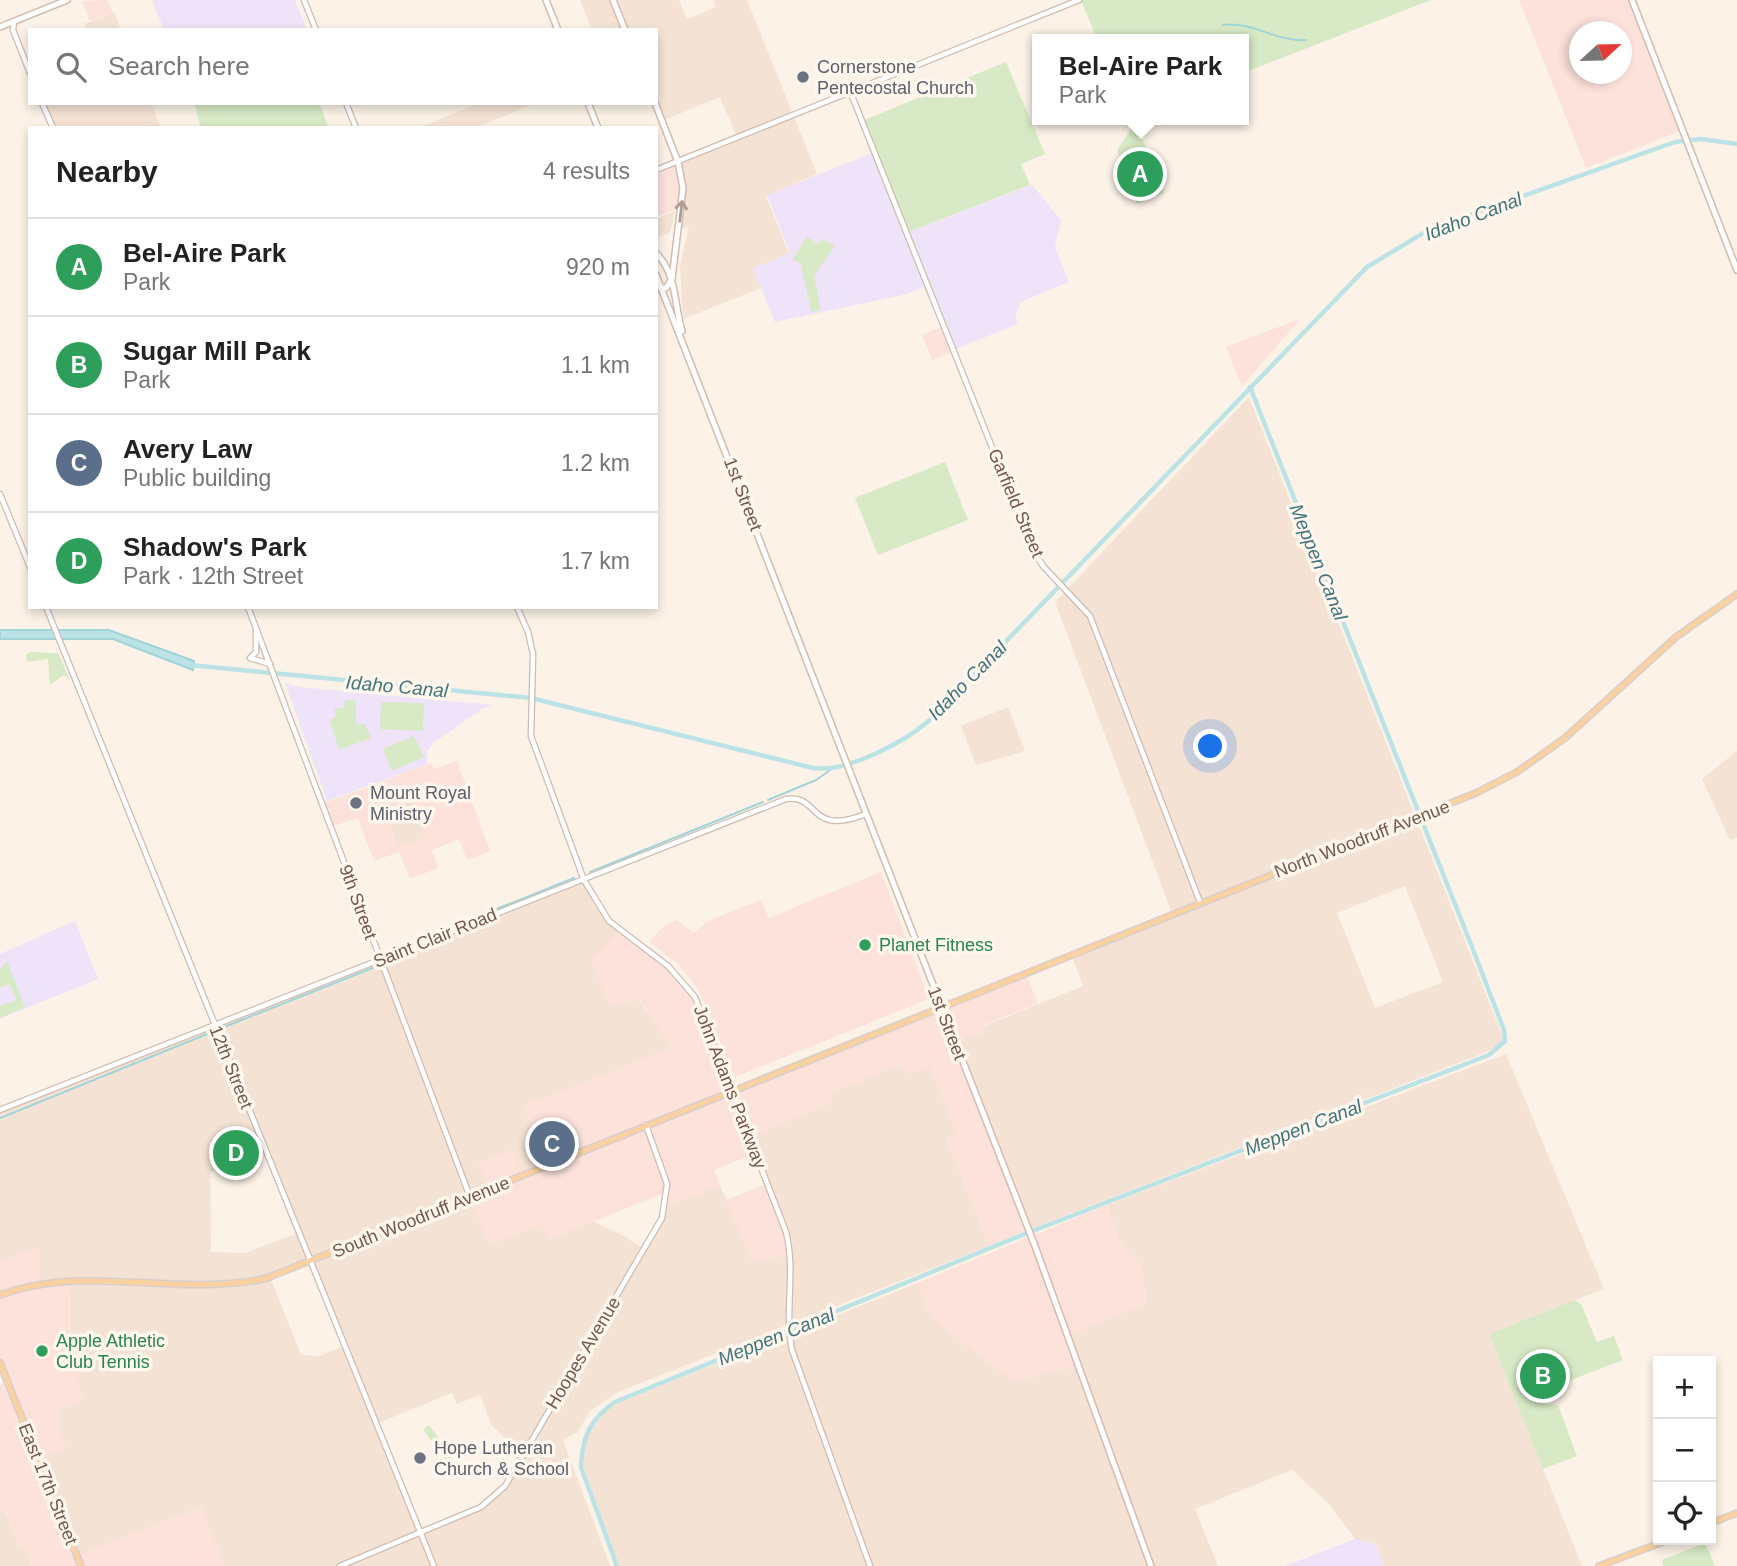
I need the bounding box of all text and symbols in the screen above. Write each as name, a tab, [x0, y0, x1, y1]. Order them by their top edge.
north arrow	[1569, 21, 1632, 84]
search box	[28, 28, 658, 105]
popup	[1032, 34, 1249, 125]
icon: search	[52, 48, 90, 86]
text: Search here	[108, 51, 250, 81]
text: Bel-Aire Park	[1059, 51, 1222, 81]
place label: Cornerstone Pentecostal Church	[817, 57, 974, 98]
marker: Cornerstone Pentecostal Church	[795, 69, 811, 85]
text: Park	[1059, 82, 1106, 108]
pin: A	[1117, 148, 1163, 200]
text: Nearby	[56, 155, 158, 188]
text: 4 results	[543, 158, 630, 184]
water label: Idaho Canal	[1422, 188, 1526, 245]
one-way arrow	[675, 201, 688, 223]
text: Bel-Aire Park	[123, 238, 286, 268]
text: A	[71, 254, 87, 280]
text: 920 m	[566, 254, 630, 280]
text: Park	[123, 269, 170, 295]
text: Sugar Mill Park	[123, 336, 311, 366]
text: B	[71, 352, 87, 378]
text: 1.1 km	[561, 352, 630, 378]
text: Park	[123, 367, 170, 393]
text: Avery Law	[123, 434, 252, 464]
street label: Garfield Street	[984, 446, 1048, 560]
text: C	[71, 450, 87, 476]
text: 1.2 km	[561, 450, 630, 476]
street label: 1st Street	[720, 454, 766, 534]
text: Public building	[123, 465, 271, 491]
water label: Meppen Canal	[1286, 501, 1352, 624]
text: Shadow's Park	[123, 532, 307, 562]
text: D	[71, 548, 87, 574]
text: 1.7 km	[561, 548, 630, 574]
text: Park · 12th Street	[123, 563, 303, 589]
water label: Idaho Canal	[924, 636, 1012, 724]
water label: Idaho Canal	[345, 672, 450, 701]
your location	[1193, 729, 1227, 763]
place label: Mount Royal Ministry	[370, 783, 471, 824]
marker: Mount Royal Ministry	[348, 795, 364, 811]
street label: North Woodruff Avenue	[1272, 796, 1452, 882]
street label: 9th Street	[335, 862, 381, 942]
street label: Saint Clair Road	[370, 904, 500, 972]
place label: Planet Fitness	[879, 935, 993, 955]
marker: Planet Fitness	[857, 937, 873, 953]
street label: 1st Street	[924, 983, 970, 1063]
street label: John Adams Parkway	[690, 1003, 770, 1171]
street label: 12th Street	[205, 1022, 257, 1112]
water label: Meppen Canal	[1242, 1095, 1365, 1159]
pin: C	[529, 1118, 575, 1170]
pin: D	[213, 1127, 259, 1179]
street label: South Woodruff Avenue	[330, 1172, 512, 1262]
street label: Hoopes Avenue	[542, 1294, 624, 1412]
water label: Meppen Canal	[715, 1303, 838, 1369]
place label: Apple Athletic Club Tennis	[56, 1331, 165, 1372]
marker: Apple Athletic Club Tennis	[34, 1343, 50, 1359]
pin: B	[1520, 1350, 1566, 1402]
map controls	[1653, 1356, 1716, 1545]
button: +	[1653, 1356, 1716, 1419]
button: −	[1653, 1419, 1716, 1482]
street label: East 17th Street	[15, 1420, 81, 1548]
place label: Hope Lutheran Church & School	[434, 1438, 569, 1479]
marker: Hope Lutheran Church & School	[412, 1450, 428, 1466]
button: locate	[1653, 1482, 1716, 1545]

